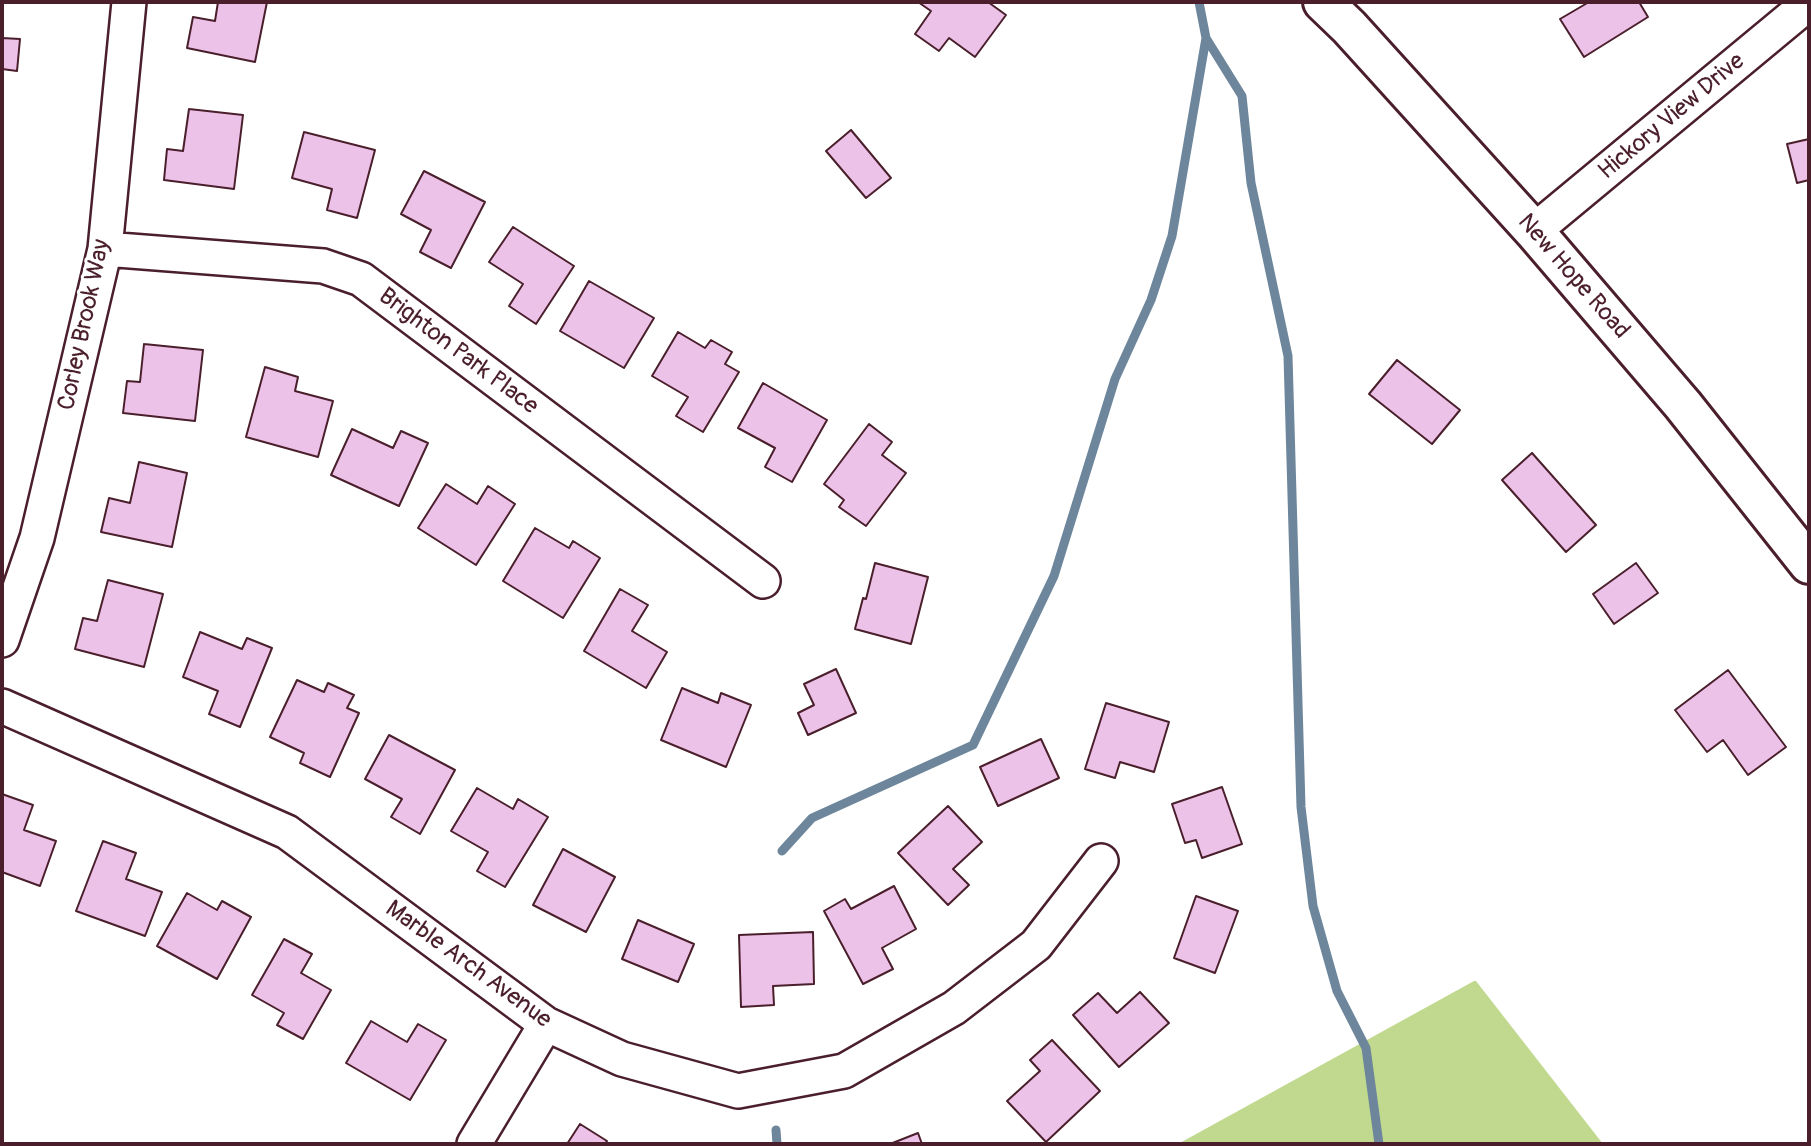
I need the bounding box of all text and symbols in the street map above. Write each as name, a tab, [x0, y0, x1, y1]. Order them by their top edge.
street label: Hickory View Drive	[1593, 48, 1751, 186]
street label: New Hope Road	[1511, 209, 1635, 345]
street label: Corley Brook Way	[53, 237, 117, 413]
street label: Brighton Park Place	[372, 283, 544, 421]
street label: Marble Arch Avenue	[379, 895, 557, 1035]

